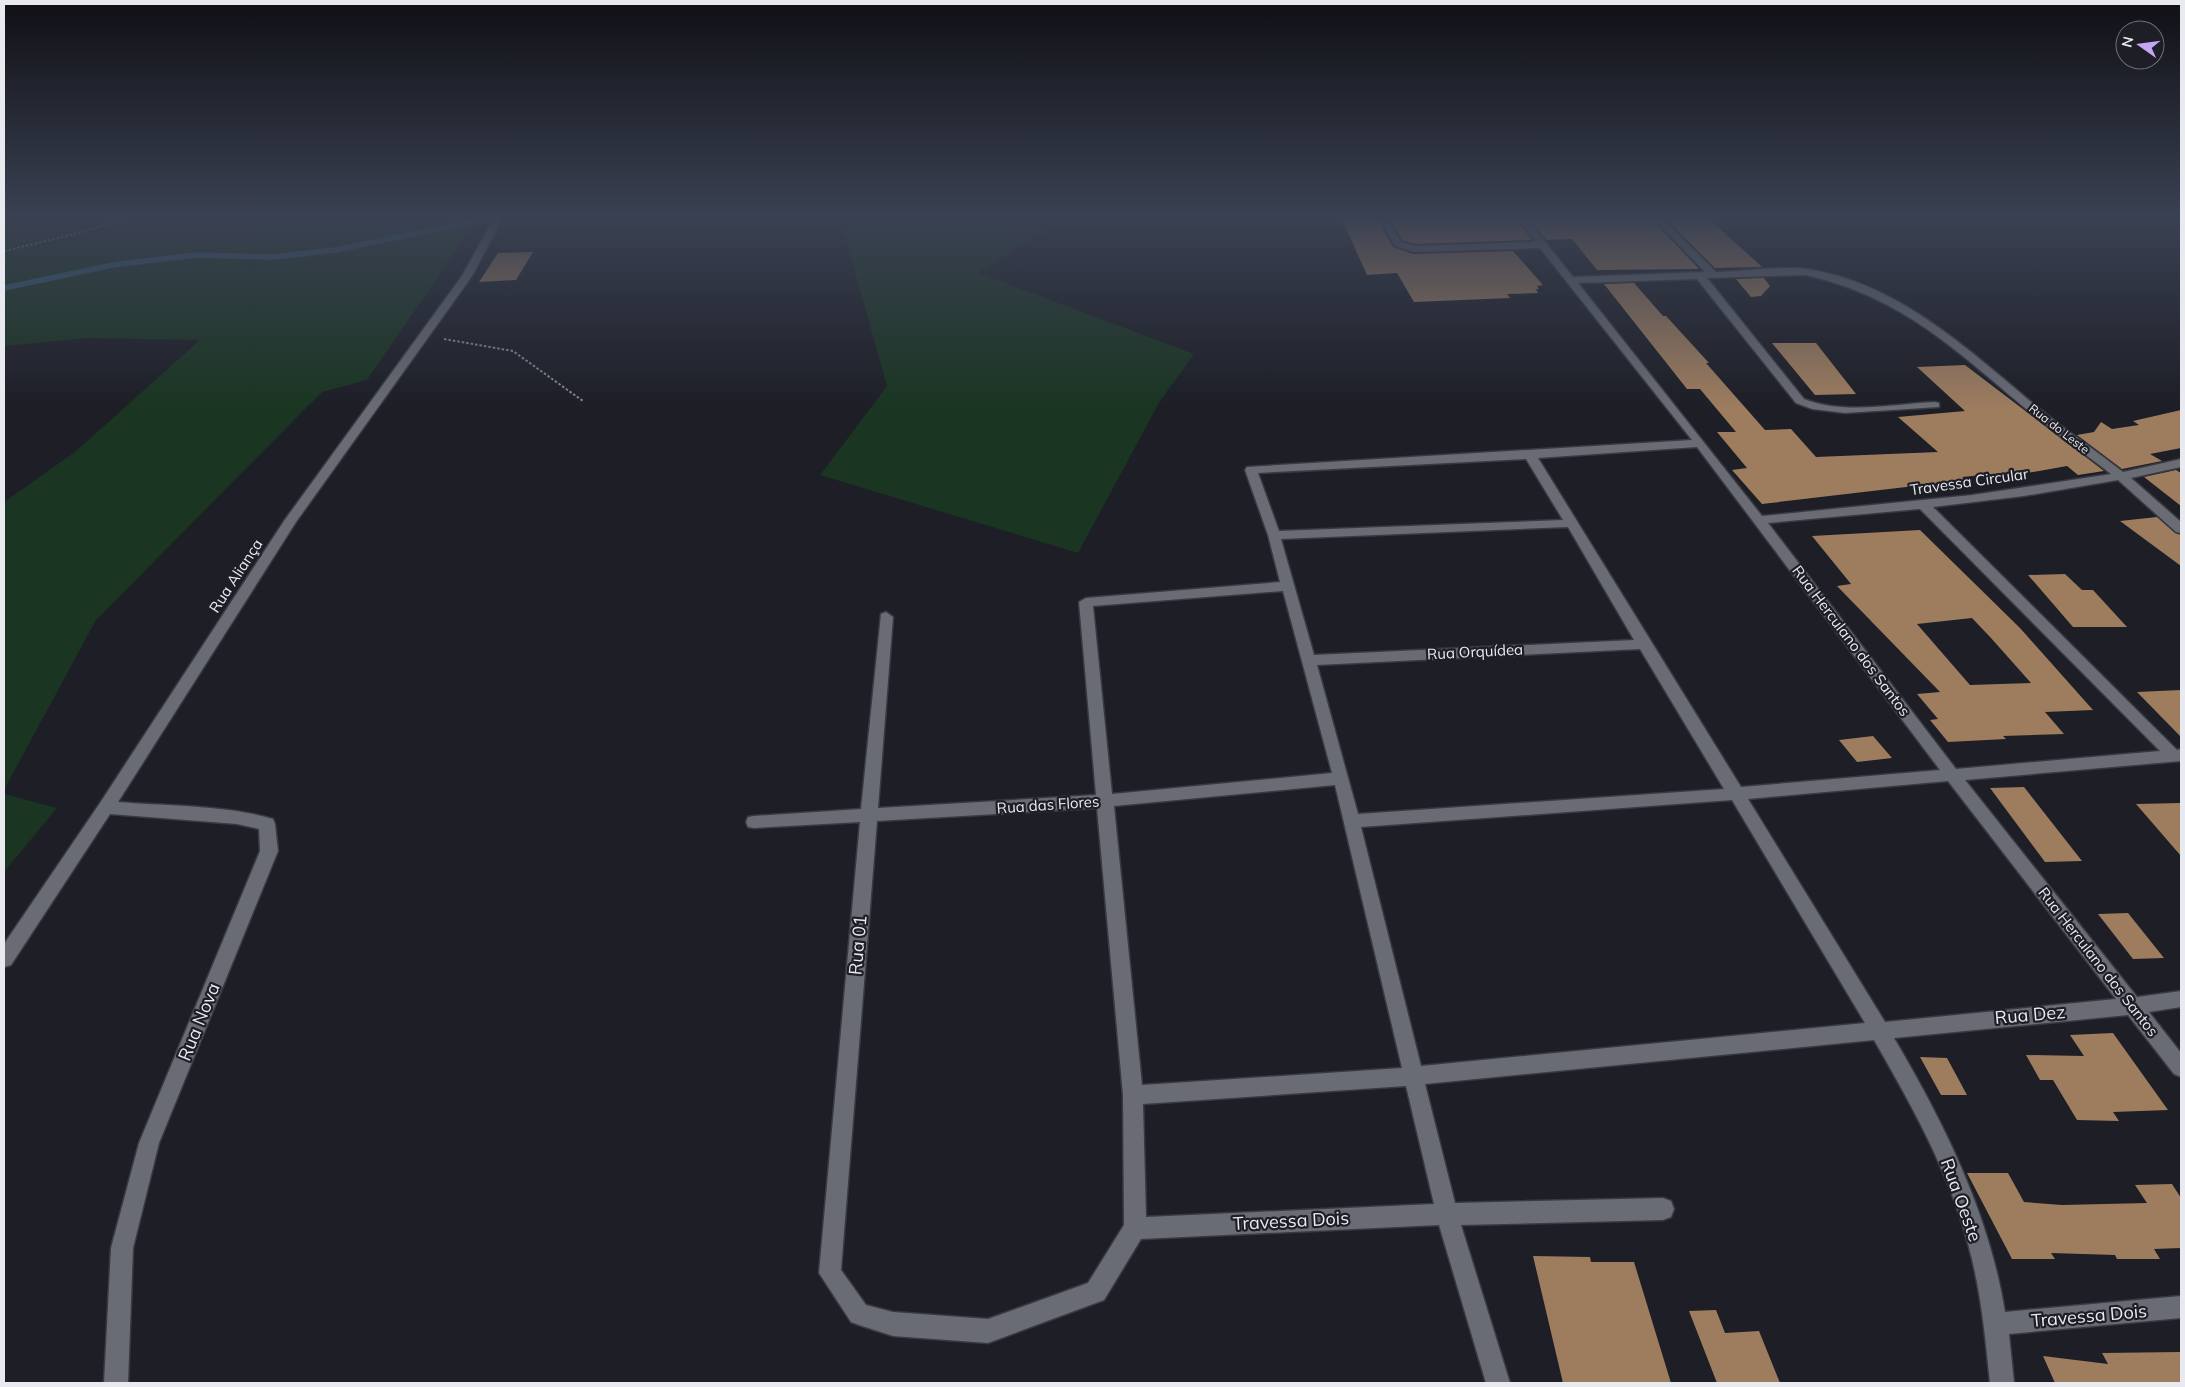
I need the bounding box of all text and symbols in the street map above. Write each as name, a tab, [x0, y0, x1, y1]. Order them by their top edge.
north arrow	[2115, 20, 2165, 70]
text: N	[2117, 35, 2137, 49]
street label: Rua do Leste	[2026, 400, 2092, 457]
street label: Travessa Circular	[1909, 464, 2030, 499]
street label: Rua Aliança	[205, 535, 266, 616]
street label: Rua Herculano dos Santos	[1788, 561, 1914, 720]
street label: Rua Orquídea	[1426, 639, 1524, 664]
street label: Rua das Flores	[996, 791, 1100, 818]
street label: Rua Herculano dos Santos	[2034, 883, 2163, 1040]
street label: Rua 01	[843, 914, 872, 976]
street label: Rua Nova	[172, 979, 225, 1064]
street label: Rua Dez	[1994, 1000, 2066, 1029]
street label: Rua Oeste	[1936, 1155, 1987, 1245]
street label: Travessa Dois	[1232, 1206, 1350, 1235]
street label: Travessa Dois	[2030, 1299, 2148, 1332]

